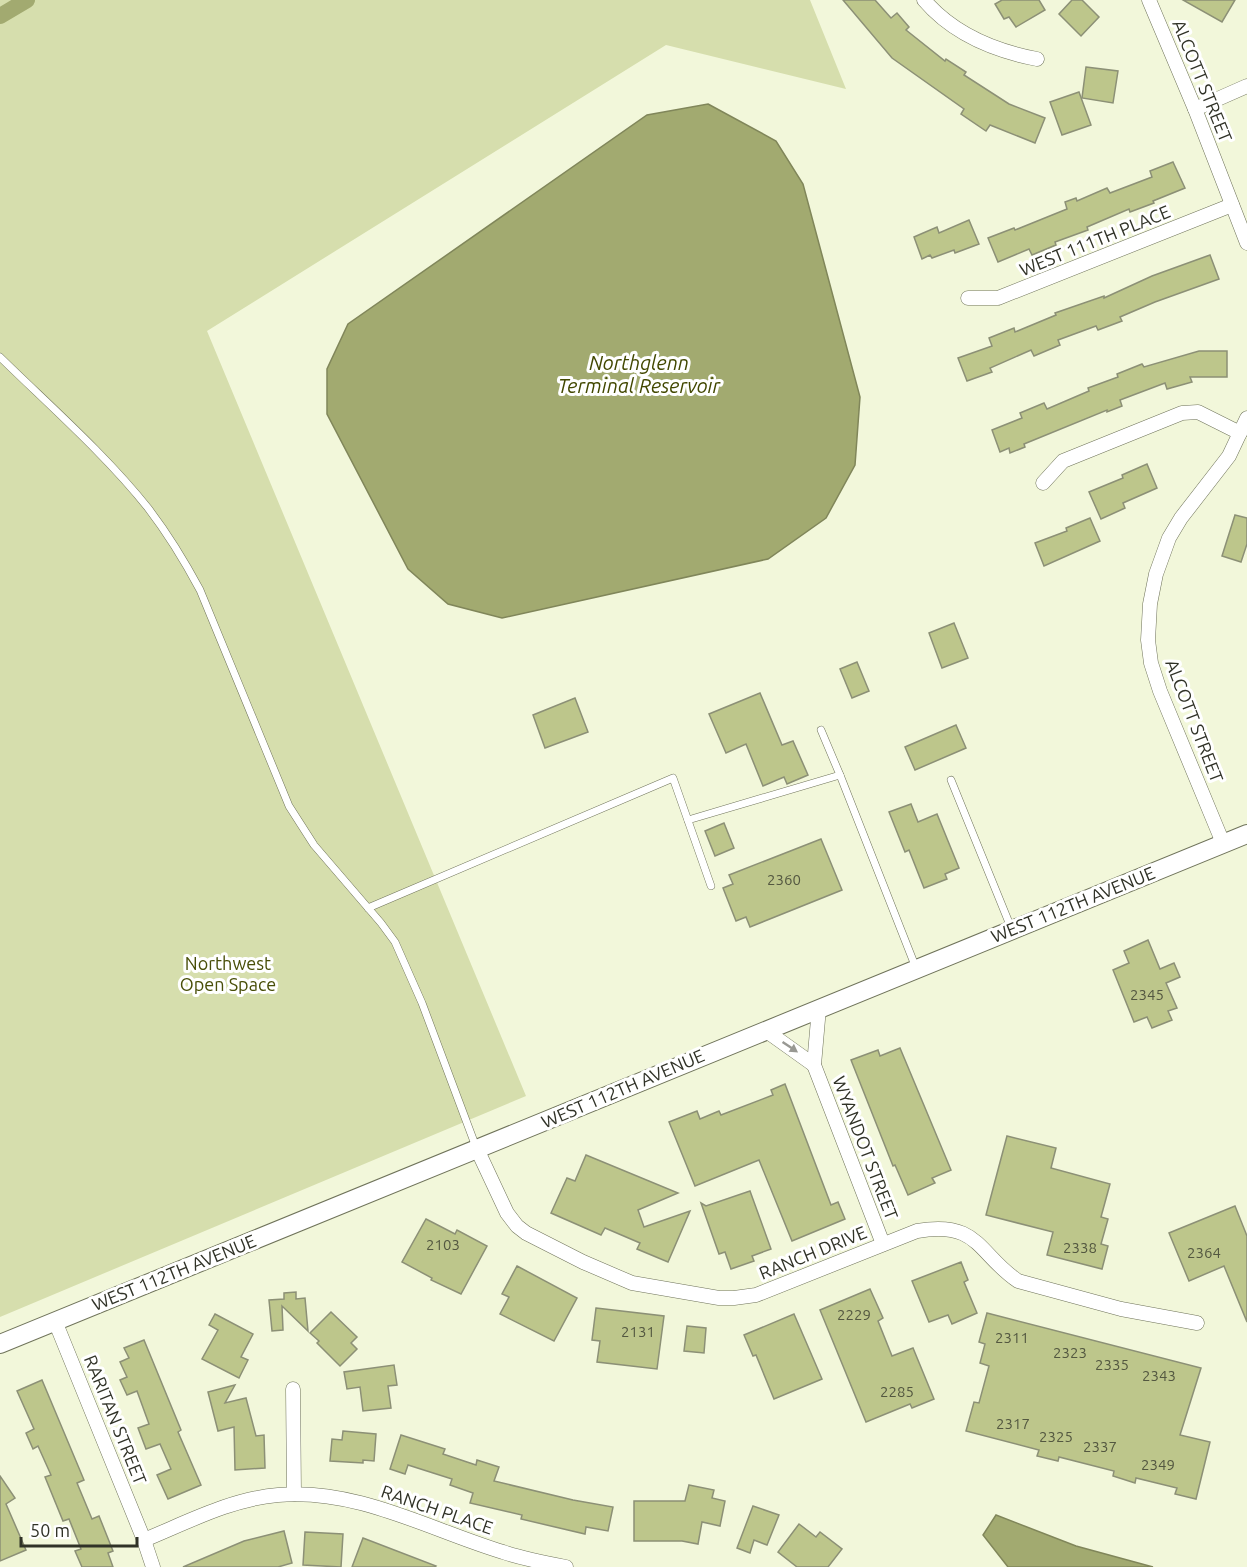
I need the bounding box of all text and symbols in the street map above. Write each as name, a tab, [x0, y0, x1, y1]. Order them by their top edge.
street label: ALCOTT STREET	[1169, 17, 1237, 145]
street label: WEST 111TH PLACE	[1016, 201, 1173, 279]
water label: Northglenn Terminal Reservoir	[558, 351, 722, 397]
street label: ALCOTT STREET	[1162, 656, 1228, 785]
street label: WEST 112TH AVENUE	[988, 862, 1157, 946]
house number: 2360	[767, 871, 801, 888]
park label: Northwest Open Space	[180, 953, 276, 994]
house number: 2345	[1130, 986, 1164, 1003]
one-way arrow	[782, 1041, 798, 1052]
street label: WEST 112TH AVENUE	[538, 1045, 707, 1131]
street label: WYANDOT STREET	[829, 1073, 903, 1222]
street label: RANCH DRIVE	[756, 1221, 869, 1283]
street label: WEST 112TH AVENUE	[89, 1230, 258, 1314]
house number: 2103	[426, 1236, 460, 1253]
house number: 2338	[1063, 1239, 1097, 1256]
house number: 2364	[1187, 1244, 1221, 1261]
house number: 2229	[837, 1306, 871, 1323]
house number: 2131	[621, 1323, 655, 1340]
house number: 2311	[995, 1329, 1029, 1346]
house number: 2323	[1053, 1344, 1087, 1361]
street label: RARITAN STREET	[81, 1352, 151, 1487]
house number: 2335	[1095, 1356, 1129, 1373]
house number: 2343	[1142, 1367, 1176, 1384]
house number: 2285	[880, 1383, 914, 1400]
house number: 2317	[996, 1415, 1030, 1432]
house number: 2325	[1039, 1428, 1073, 1445]
house number: 2337	[1083, 1438, 1117, 1455]
house number: 2349	[1141, 1456, 1175, 1473]
street label: RANCH PLACE	[379, 1481, 496, 1538]
scale bar	[21, 1510, 136, 1548]
text: 50 m	[30, 1520, 70, 1540]

